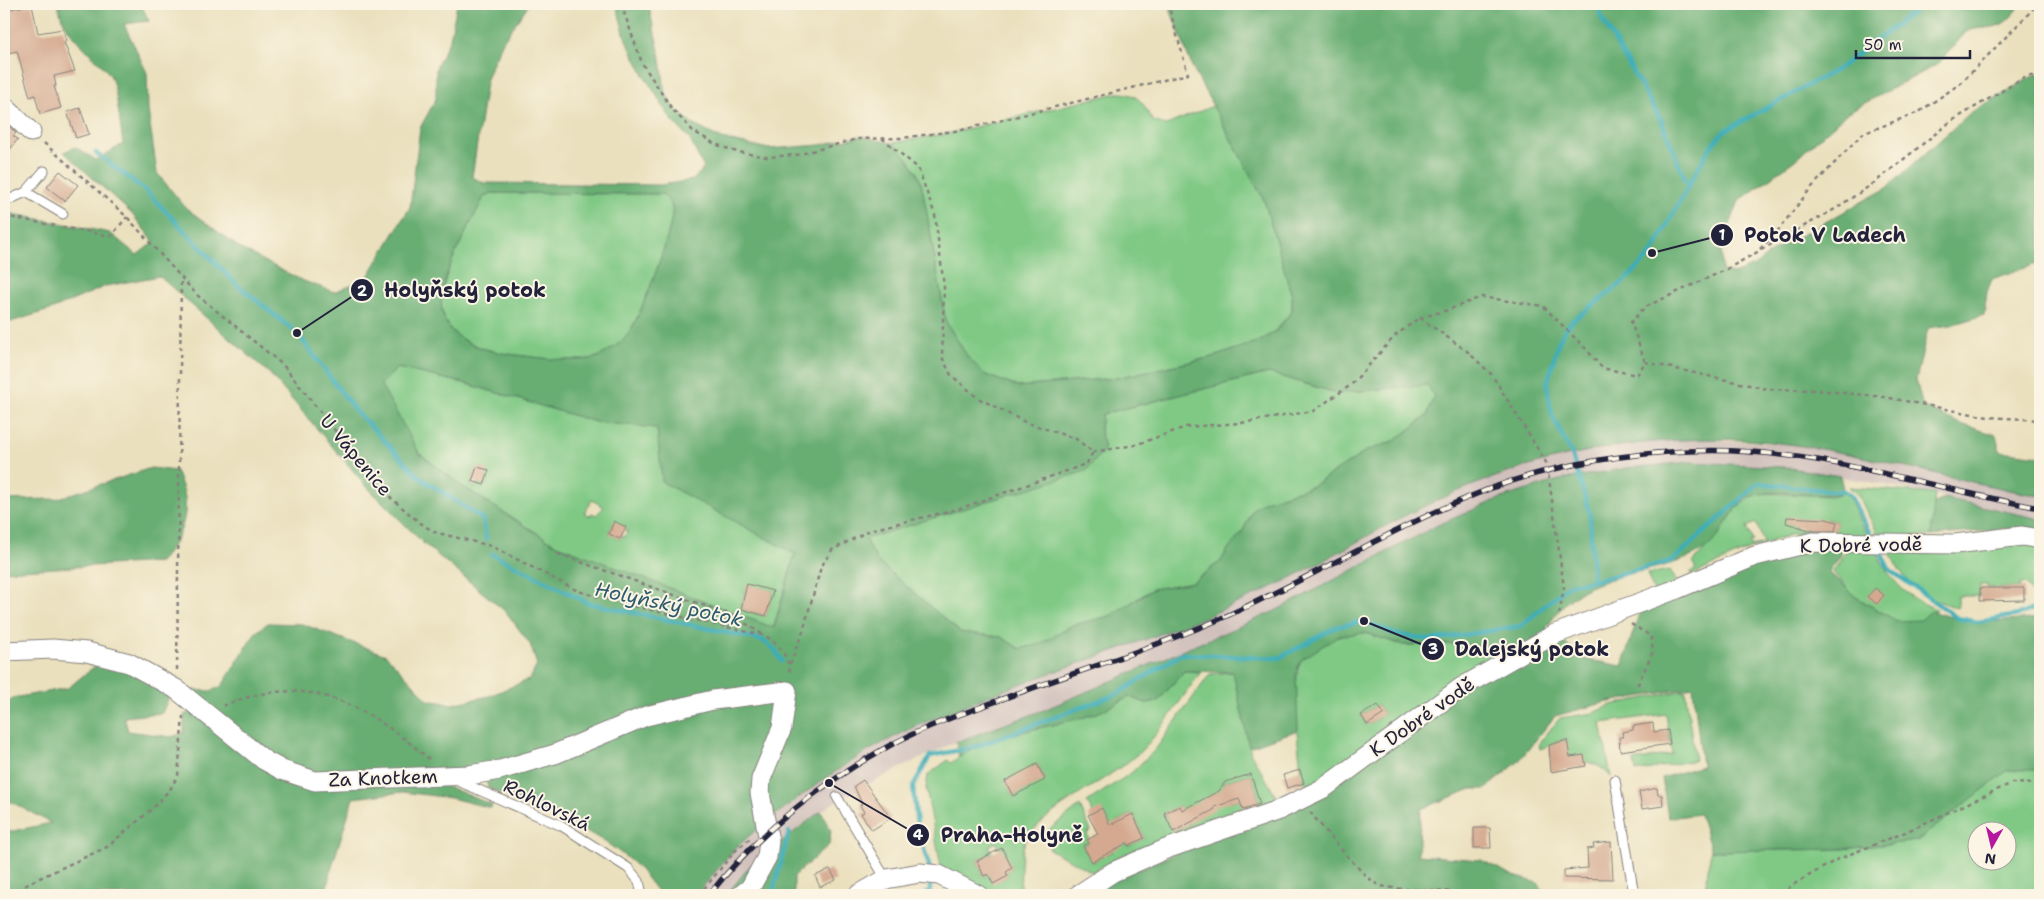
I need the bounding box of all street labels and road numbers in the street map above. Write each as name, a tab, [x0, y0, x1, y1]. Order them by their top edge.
street label: U Vápenice	[314, 409, 398, 501]
street label: K Dobré vodě	[1799, 531, 1923, 559]
street label: K Dobré vodě	[1364, 671, 1480, 763]
street label: Za Knotkem	[328, 764, 438, 792]
street label: Rohlovská	[499, 773, 595, 837]

